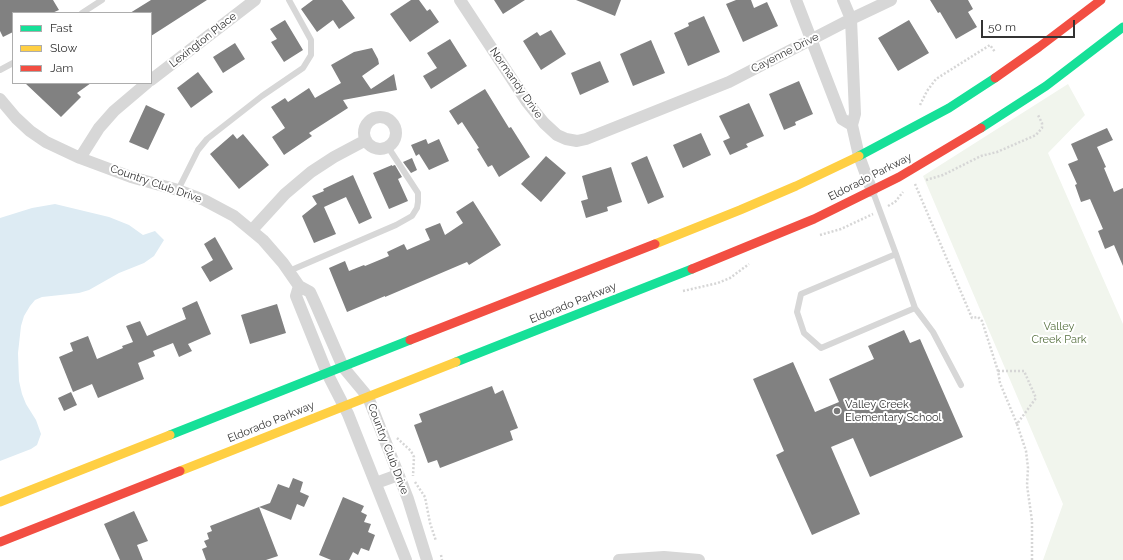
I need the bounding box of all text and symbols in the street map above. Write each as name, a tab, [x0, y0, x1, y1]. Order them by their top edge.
street label: Lexington Place	[167, 10, 239, 70]
legend	[12, 12, 152, 84]
scale bar	[983, 12, 1077, 38]
text: 50 m	[988, 20, 1016, 34]
text: Fast	[50, 21, 73, 35]
street label: Cayenne Drive	[749, 30, 821, 76]
text: Slow	[50, 41, 77, 55]
street label: Normandy Drive	[487, 45, 545, 121]
text: Jam	[50, 61, 73, 75]
street label: Eldorado Parkway	[826, 150, 914, 204]
street label: Country Club Drive	[108, 162, 204, 206]
street label: Eldorado Parkway	[528, 280, 618, 326]
park label: Valley Creek Park	[1031, 320, 1087, 346]
place label: Valley Creek Elementary School	[845, 398, 942, 424]
street label: Eldorado Parkway	[226, 399, 316, 445]
street label: Country Club Drive	[365, 402, 411, 496]
marker: Valley Creek Elementary School	[832, 406, 842, 416]

